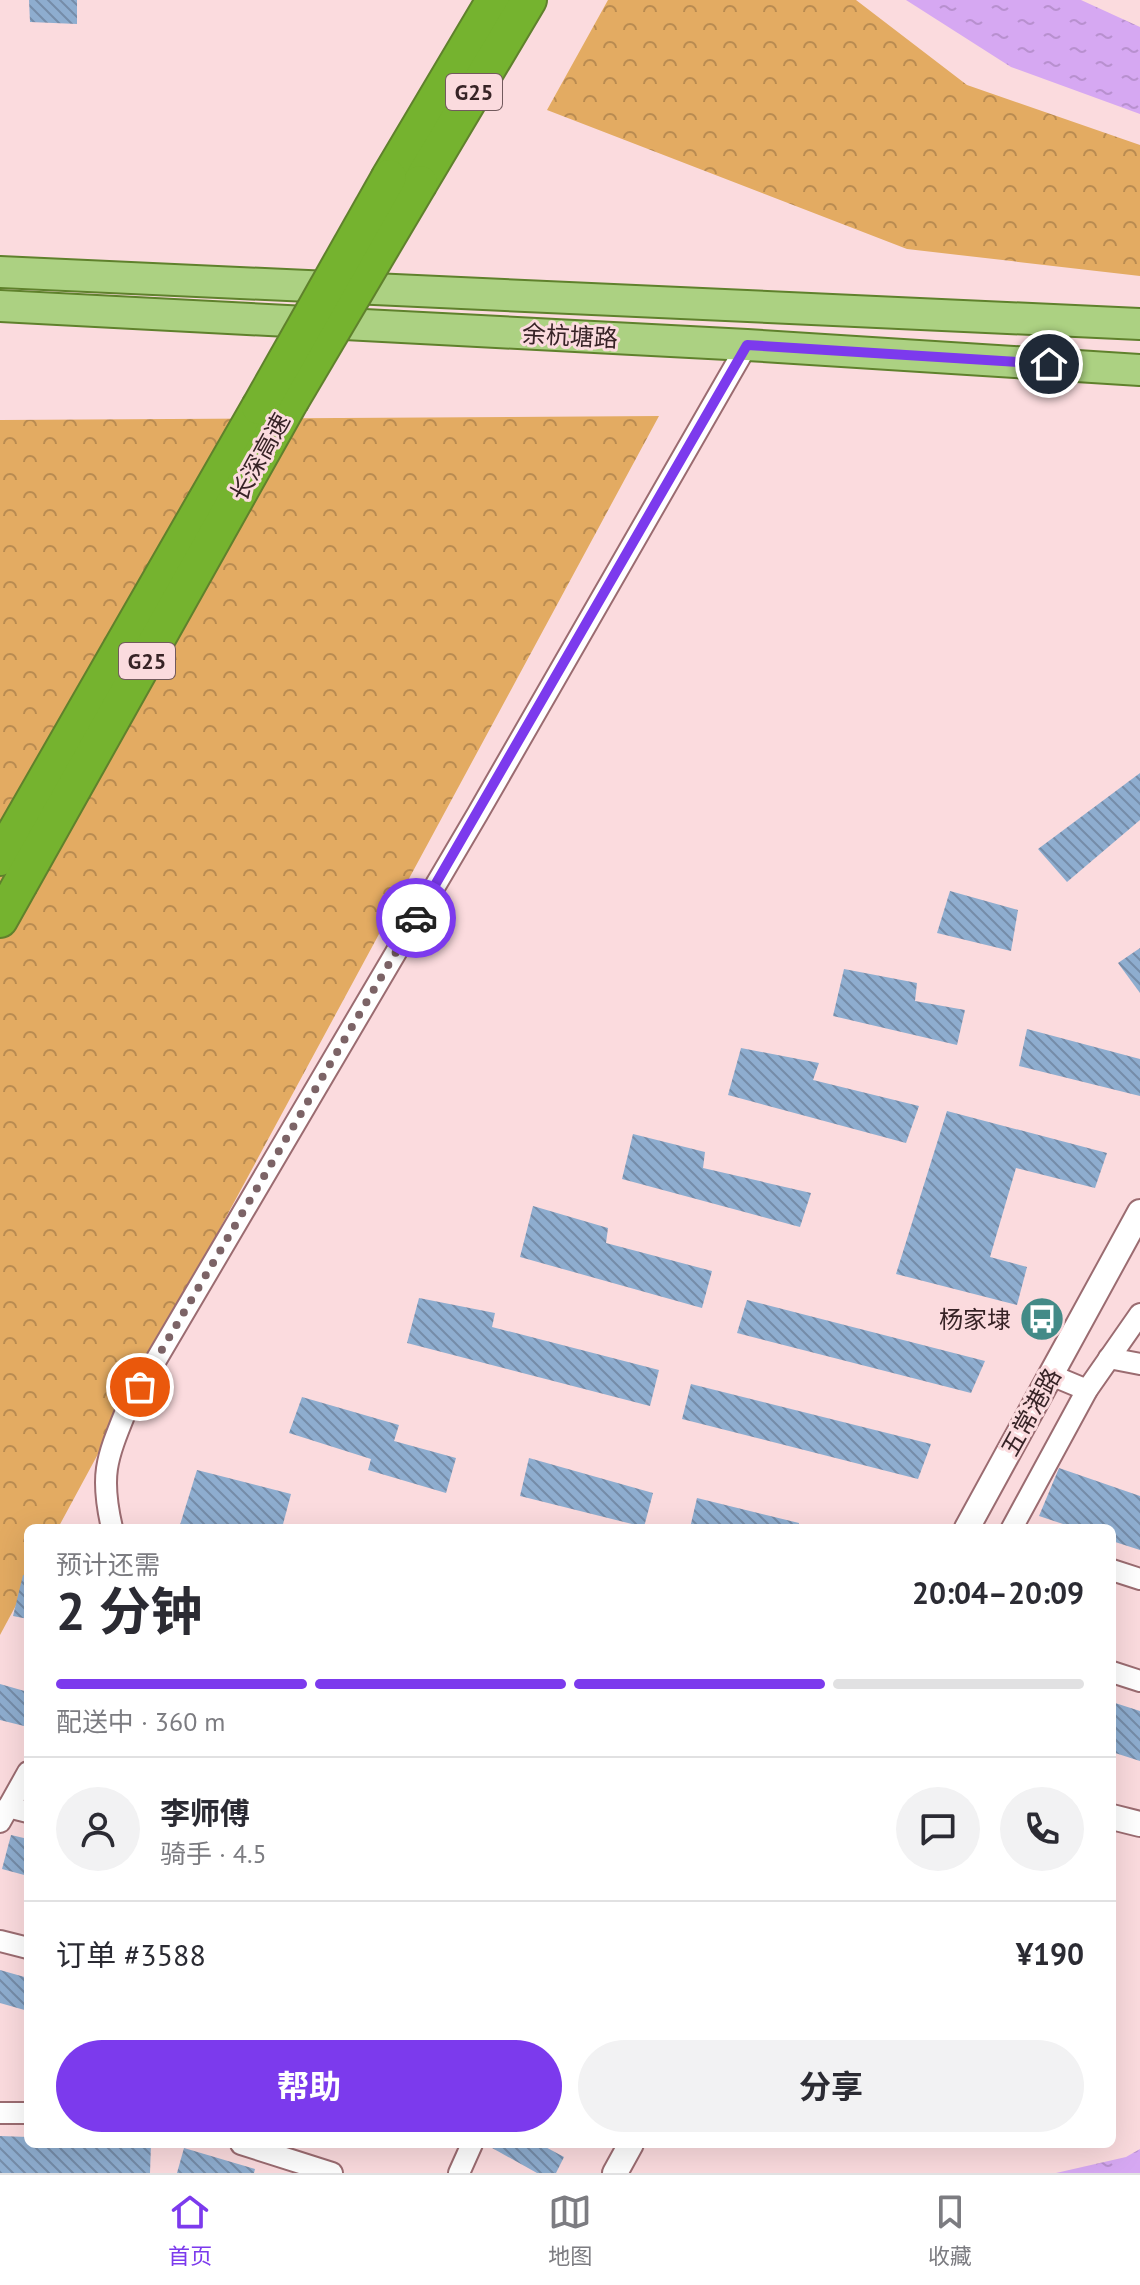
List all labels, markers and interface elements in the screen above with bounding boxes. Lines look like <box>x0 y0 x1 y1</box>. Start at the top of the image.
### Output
road number: G25 <box>446 74 502 110</box>
street label: 余杭塘路 <box>521 318 619 354</box>
pin <box>1015 330 1083 398</box>
icon: home <box>1027 342 1071 386</box>
street label: 长深高速 <box>223 408 297 506</box>
road number: G25 <box>119 643 175 679</box>
courier <box>376 878 456 958</box>
icon: car <box>394 896 438 940</box>
bus stop icon: 杨家埭 <box>1018 1295 1066 1343</box>
place label: 杨家埭 <box>939 1304 1011 1335</box>
pin <box>106 1353 174 1421</box>
street label: 五常港路 <box>994 1363 1068 1461</box>
icon: bag <box>118 1365 162 1409</box>
text: 预计还需 <box>56 1548 160 1581</box>
text: 20:04–20:09 <box>912 1573 1084 1612</box>
text: 2 分钟 <box>56 1577 203 1644</box>
text: 配送中 · 360 m <box>56 1705 225 1738</box>
button: person <box>56 1787 140 1871</box>
button: chat <box>896 1787 980 1871</box>
button: phone <box>1000 1787 1084 1871</box>
text: 李师傅 <box>160 1793 250 1832</box>
text: 骑手 · 4.5 <box>160 1837 267 1870</box>
text: ¥190 <box>1016 1934 1084 1973</box>
text: 订单 #3588 <box>56 1935 206 1974</box>
button: 帮助 <box>56 2040 562 2132</box>
button: 分享 <box>578 2040 1084 2132</box>
tab: 首页 <box>168 2190 212 2270</box>
tab: 地图 <box>548 2190 592 2270</box>
tab: 收藏 <box>928 2190 972 2270</box>

